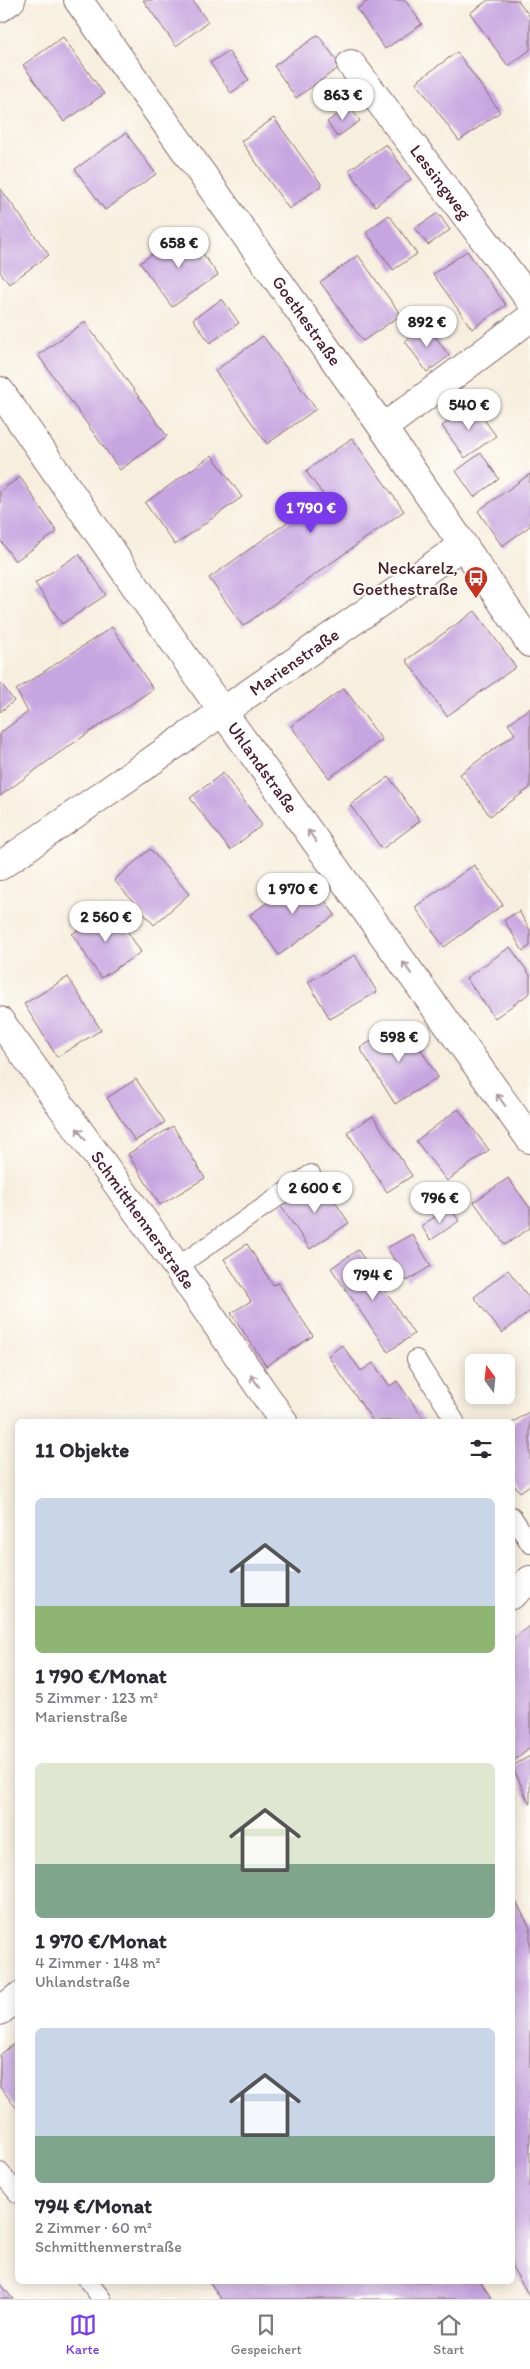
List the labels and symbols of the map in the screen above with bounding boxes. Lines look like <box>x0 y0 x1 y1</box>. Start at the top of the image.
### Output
pin: 863 € <box>308 78 378 121</box>
street label: Lessingweg <box>405 140 476 224</box>
pin: 658 € <box>144 226 214 269</box>
street label: Goethestraße <box>267 271 346 370</box>
pin: 892 € <box>392 306 462 348</box>
pin: 540 € <box>434 388 504 431</box>
pin: 1 790 € <box>265 492 357 534</box>
place label: Neckarelz, Goethestraße <box>353 557 458 600</box>
bus stop icon: Neckarelz, Goethestraße <box>463 565 489 599</box>
street label: Marienstraße <box>245 623 343 701</box>
street label: Uhlandstraße <box>222 718 303 817</box>
one-way arrow <box>307 829 317 843</box>
pin: 1 970 € <box>247 872 339 915</box>
pin: 2 560 € <box>60 900 152 943</box>
one-way arrow <box>402 961 412 975</box>
pin: 598 € <box>364 1020 434 1063</box>
one-way arrow <box>496 1093 507 1107</box>
one-way arrow <box>76 1127 86 1141</box>
street label: Schmitthennerstraße <box>86 1146 200 1293</box>
pin: 2 600 € <box>269 1172 361 1214</box>
pin: 796 € <box>405 1182 475 1224</box>
pin: 794 € <box>338 1258 408 1301</box>
north arrow <box>465 1354 515 1404</box>
one-way arrow <box>250 1374 260 1388</box>

